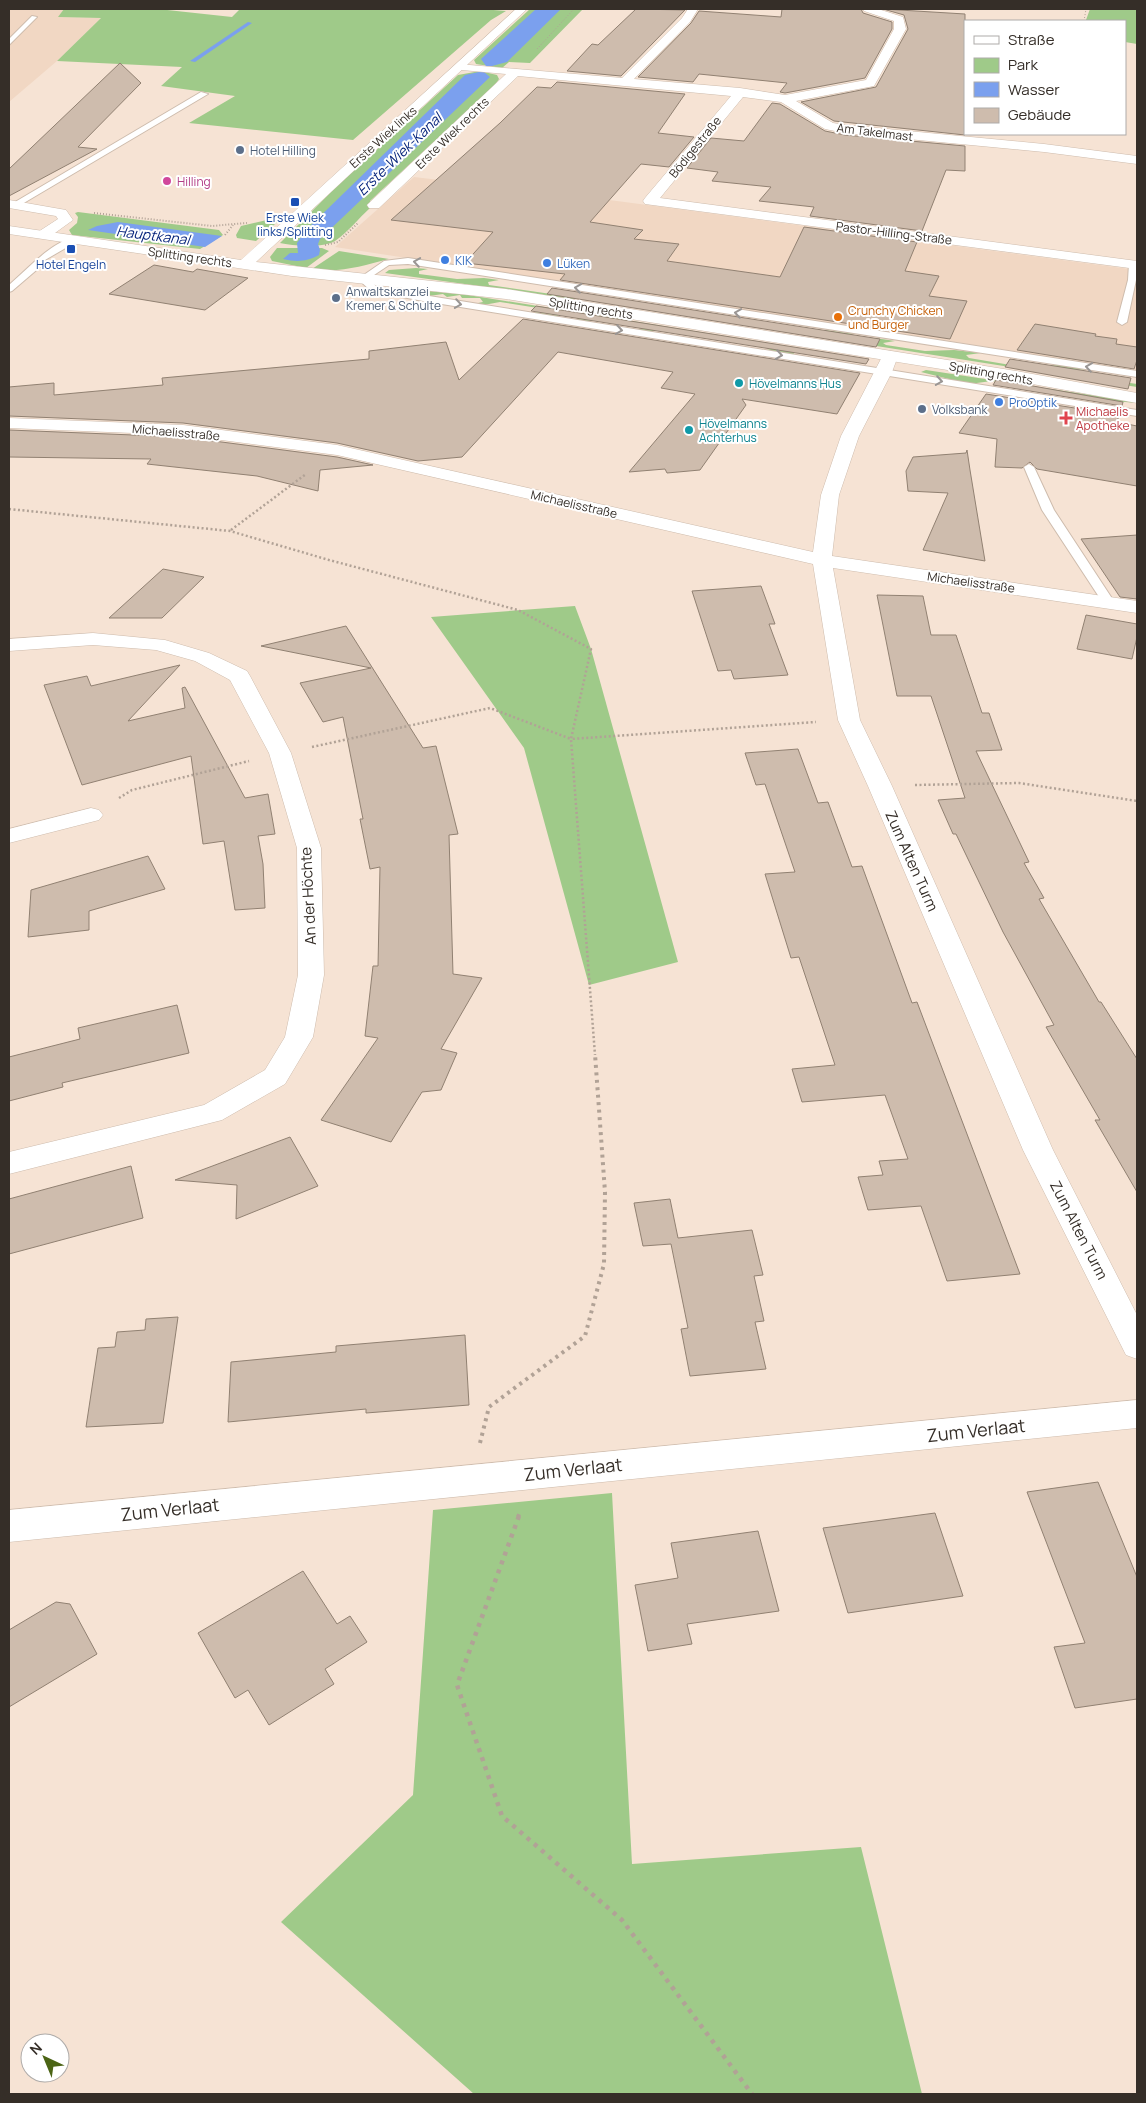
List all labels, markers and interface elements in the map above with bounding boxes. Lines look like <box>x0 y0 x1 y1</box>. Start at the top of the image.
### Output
legend <box>964 20 1126 135</box>
text: Straße <box>1008 29 1055 50</box>
text: Park <box>1008 54 1038 75</box>
text: Wasser <box>1008 79 1060 100</box>
street label: Erste Wiek rechts <box>411 93 493 173</box>
street label: Erste Wiek links <box>346 102 420 172</box>
text: Gebäude <box>1008 104 1071 125</box>
water label: Erste-Wiek-Kanal <box>352 107 447 199</box>
street label: Bödigestraße <box>665 113 725 181</box>
street label: Am Takelmast <box>836 119 914 145</box>
place label: Hotel Hilling <box>250 142 316 159</box>
marker: Hotel Hilling <box>234 144 246 156</box>
place label: Hilling <box>177 173 211 190</box>
marker: Hilling <box>161 175 173 187</box>
marker: Erste Wiek links/Splitting <box>289 196 301 208</box>
place label: Erste Wiek links/Splitting <box>257 209 333 240</box>
street label: Pastor-Hilling-Straße <box>835 217 953 249</box>
water label: Hauptkanal <box>115 221 192 249</box>
marker: Hotel Engeln <box>65 243 77 255</box>
street label: Splitting rechts <box>147 243 233 271</box>
place label: KIK <box>455 252 473 269</box>
marker: KIK <box>439 254 451 266</box>
place label: Lüken <box>557 255 590 272</box>
place label: Hotel Engeln <box>36 256 106 273</box>
marker: Lüken <box>541 257 553 269</box>
one-way arrow <box>413 258 421 268</box>
place label: Anwaltskanzlei Kremer & Schulte <box>346 283 441 314</box>
one-way arrow <box>573 284 582 294</box>
marker: Anwaltskanzlei Kremer & Schulte <box>330 292 342 304</box>
street label: Splitting rechts <box>548 293 634 323</box>
one-way arrow <box>454 298 462 308</box>
place label: Crunchy Chicken und Burger <box>848 302 943 333</box>
one-way arrow <box>734 308 742 319</box>
marker: Crunchy Chicken und Burger <box>832 311 844 323</box>
one-way arrow <box>614 324 623 334</box>
one-way arrow <box>775 350 783 360</box>
street label: Splitting rechts <box>948 357 1034 389</box>
one-way arrow <box>1085 362 1093 372</box>
place label: Hövelmanns Hus <box>749 375 841 392</box>
one-way arrow <box>935 376 944 386</box>
marker: Hövelmanns Hus <box>733 377 745 389</box>
place label: ProOptik <box>1009 394 1058 411</box>
marker: ProOptik <box>993 396 1005 408</box>
place label: Volksbank <box>932 401 988 418</box>
marker: Volksbank <box>916 403 928 415</box>
place label: Michaelis Apotheke <box>1076 403 1130 434</box>
marker: Michaelis Apotheke <box>1060 412 1072 424</box>
place label: Hövelmanns Achterhus <box>699 415 767 446</box>
street label: Michaelisstraße <box>131 420 221 444</box>
marker: Hövelmanns Achterhus <box>683 424 695 436</box>
street label: Michaelisstraße <box>529 486 619 522</box>
street label: Michaelisstraße <box>926 567 1016 597</box>
street label: Zum Alten Turm <box>880 807 944 915</box>
street label: An der Höchte <box>295 846 321 946</box>
street label: Zum Alten Turm <box>1045 1177 1113 1283</box>
street label: Zum Verlaat <box>926 1413 1026 1447</box>
street label: Zum Verlaat <box>523 1452 623 1486</box>
street label: Zum Verlaat <box>120 1492 220 1526</box>
north arrow <box>20 2033 70 2083</box>
text: N <box>25 2038 46 2059</box>

